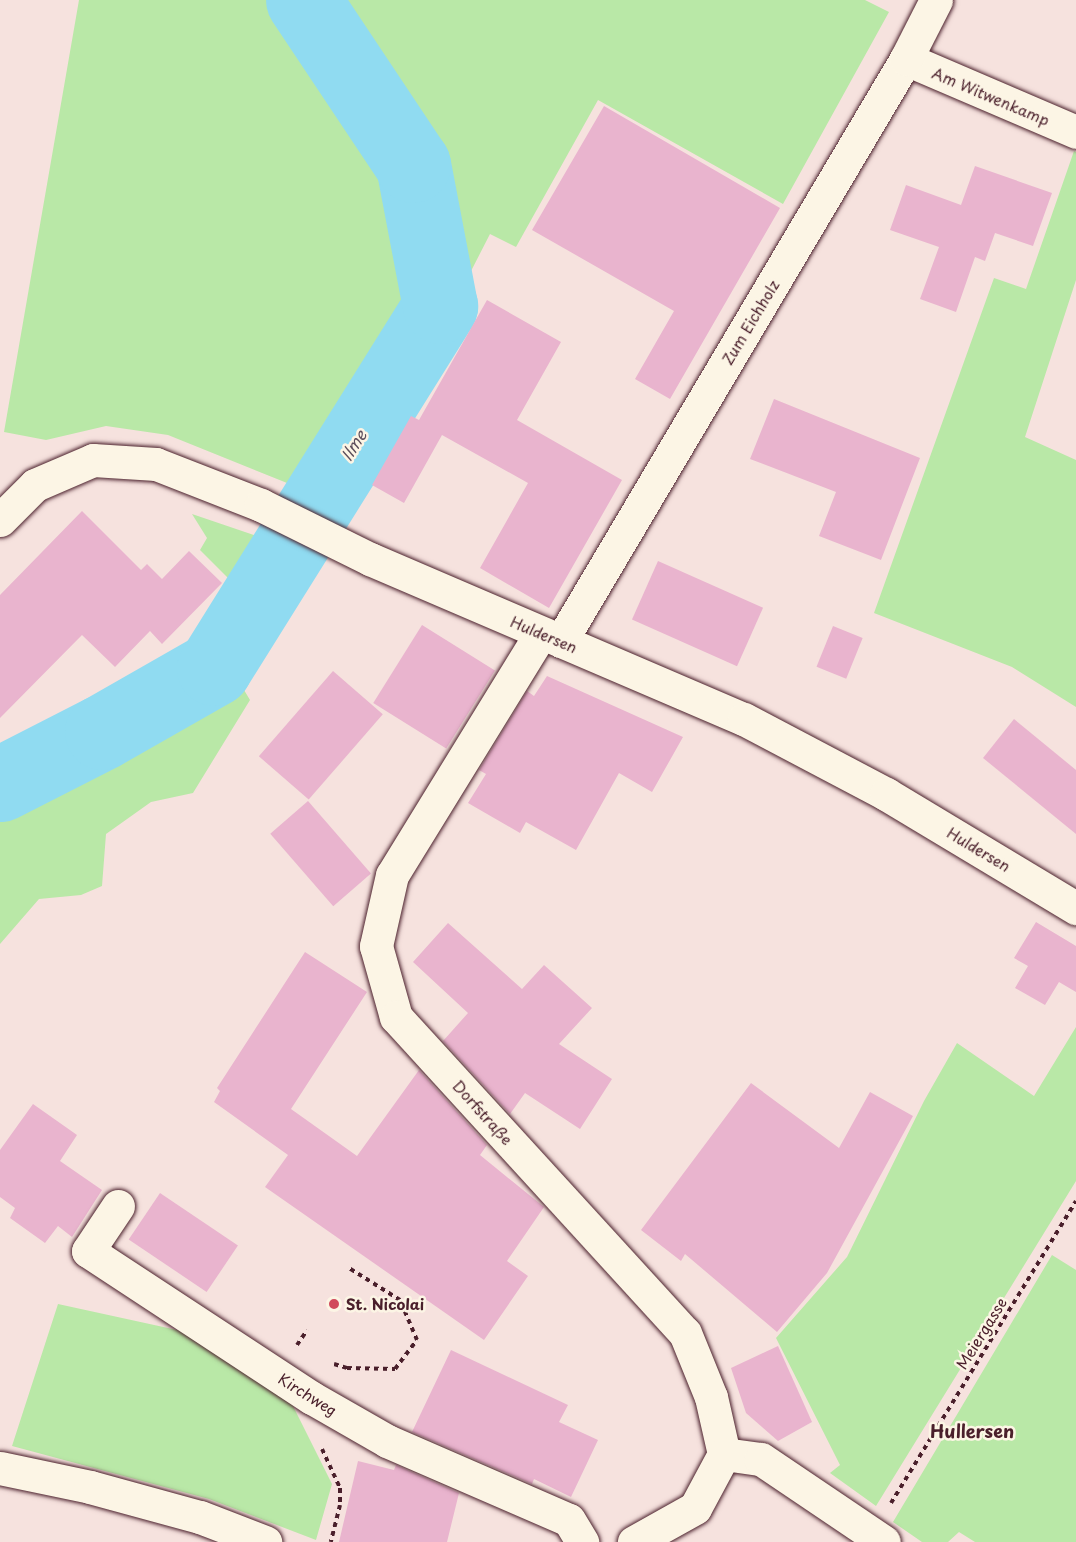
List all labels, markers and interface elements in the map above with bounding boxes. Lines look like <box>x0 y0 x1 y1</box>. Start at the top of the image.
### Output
street label: Am Witwenkamp <box>930 63 1052 129</box>
street label: Zum Eichholz <box>718 277 782 367</box>
water label: Ilme <box>336 426 370 464</box>
street label: Huldersen <box>508 612 580 656</box>
street label: Huldersen <box>944 823 1014 875</box>
street label: Dorfstraße <box>449 1076 517 1148</box>
street label: Meiergasse <box>952 1294 1010 1372</box>
place label: St. Nicolai <box>346 1295 424 1313</box>
marker: St. Nicolai <box>327 1297 341 1311</box>
street label: Kirchweg <box>275 1369 341 1419</box>
district label: Hullersen <box>930 1420 1014 1442</box>

